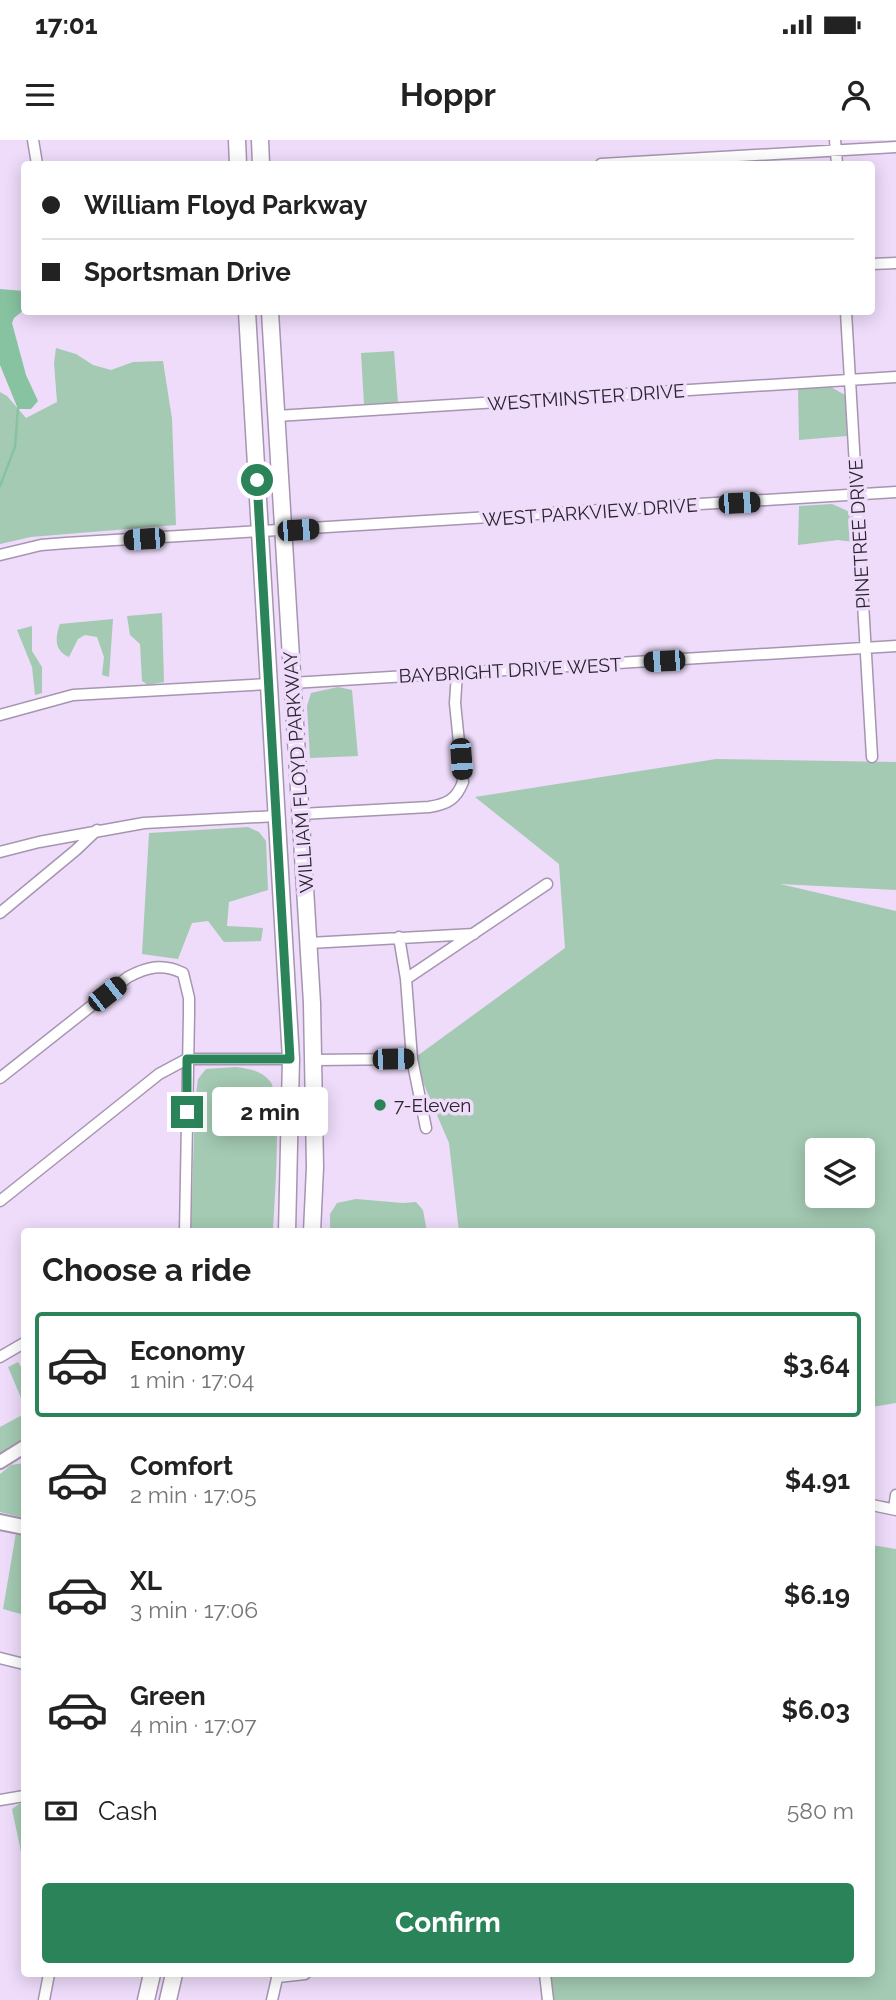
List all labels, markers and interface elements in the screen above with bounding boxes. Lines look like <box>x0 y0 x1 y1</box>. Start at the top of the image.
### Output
text: 17:01 <box>35 10 98 40</box>
icon: menu <box>21 76 59 114</box>
text: Hoppr <box>400 76 496 113</box>
icon: person <box>837 76 875 114</box>
text: William Floyd Parkway <box>84 190 367 220</box>
text: Sportsman Drive <box>84 257 291 287</box>
street label: WESTMINSTER DRIVE <box>487 379 685 415</box>
street label: PINETREE DRIVE <box>844 459 874 609</box>
route start <box>241 464 273 496</box>
car <box>718 491 761 515</box>
street label: WEST PARKVIEW DRIVE <box>482 494 698 530</box>
car <box>277 518 320 542</box>
car <box>123 527 166 551</box>
car <box>643 649 686 673</box>
street label: WILLIAM FLOYD PARKWAY <box>279 650 317 894</box>
street label: BAYBRIGHT DRIVE WEST <box>398 653 622 687</box>
car <box>450 737 473 781</box>
car <box>84 973 131 1015</box>
car <box>372 1048 415 1070</box>
callout: 2 min <box>212 1088 327 1136</box>
place label: 7-Eleven <box>394 1094 471 1116</box>
route end <box>171 1096 203 1128</box>
marker: 7-Eleven <box>372 1097 388 1113</box>
text: 2 min <box>240 1098 300 1125</box>
map controls <box>805 1138 875 1208</box>
button: layers <box>805 1138 875 1208</box>
text: Choose a ride <box>42 1251 251 1288</box>
icon: car <box>46 1333 109 1396</box>
text: Economy <box>130 1336 245 1366</box>
text: $3.64 <box>783 1350 850 1380</box>
text: 1 min · 17:04 <box>130 1366 254 1393</box>
icon: car <box>46 1448 109 1511</box>
text: Comfort <box>130 1451 233 1481</box>
text: $4.91 <box>785 1465 850 1495</box>
text: 2 min · 17:05 <box>130 1481 256 1508</box>
icon: car <box>46 1563 109 1626</box>
text: XL <box>130 1566 162 1596</box>
text: $6.19 <box>784 1580 850 1610</box>
text: 3 min · 17:06 <box>130 1596 258 1623</box>
icon: car <box>46 1678 109 1741</box>
text: Green <box>130 1681 206 1711</box>
text: $6.03 <box>781 1695 850 1725</box>
text: 4 min · 17:07 <box>130 1711 257 1738</box>
icon: cash <box>42 1792 80 1830</box>
text: Cash <box>98 1796 158 1826</box>
text: 580 m <box>787 1797 854 1824</box>
button: Confirm <box>42 1883 854 1963</box>

